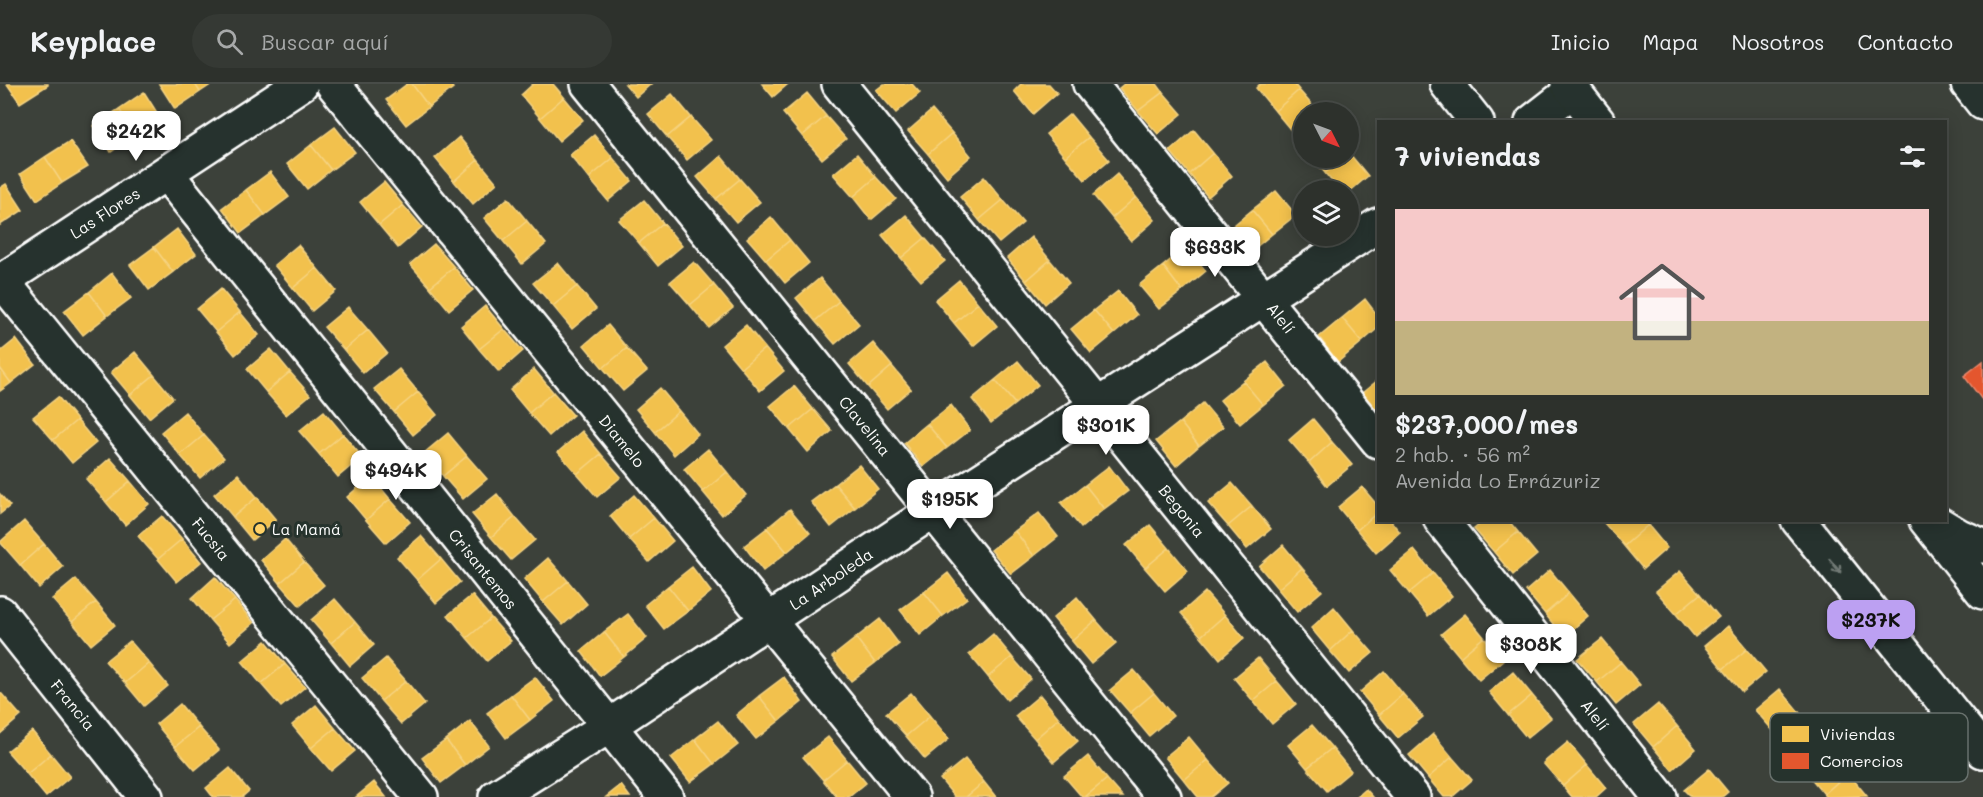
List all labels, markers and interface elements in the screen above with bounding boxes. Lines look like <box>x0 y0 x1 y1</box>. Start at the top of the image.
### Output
search box <box>192 14 612 68</box>
text: Keyplace <box>30 23 156 59</box>
icon: search <box>213 25 246 58</box>
text: Buscar aquí <box>261 27 389 56</box>
text: Inicio <box>1551 28 1610 55</box>
text: Mapa <box>1643 28 1698 55</box>
text: Nosotros <box>1731 28 1825 55</box>
text: Contacto <box>1858 28 1953 55</box>
north arrow <box>1293 102 1359 168</box>
map controls <box>1293 102 1359 246</box>
pin: $242K <box>94 111 178 162</box>
text: $242K <box>106 117 166 143</box>
text: 7 viviendas <box>1395 139 1541 173</box>
icon: filters <box>1896 140 1929 173</box>
button: layers <box>1293 180 1359 246</box>
street label: Las Flores <box>66 182 144 243</box>
pin: $633K <box>1173 227 1257 278</box>
text: $633K <box>1184 233 1246 259</box>
icon: home <box>1608 248 1716 356</box>
street label: Alelí <box>1263 298 1300 338</box>
street label: Clavelina <box>835 391 896 460</box>
pin: $301K <box>1064 405 1148 456</box>
text: $237,000/mes <box>1395 407 1578 441</box>
street label: Diamelo <box>595 410 650 471</box>
text: $301K <box>1076 411 1136 437</box>
text: 2 hab. · 56 m² <box>1395 441 1530 467</box>
pin: $494K <box>354 450 438 501</box>
text: $494K <box>365 456 427 482</box>
text: Avenida Lo Errázuriz <box>1395 467 1601 493</box>
pin: $195K <box>908 479 992 530</box>
street label: Begonia <box>1155 480 1210 542</box>
text: $195K <box>921 485 979 511</box>
street label: Fucsia <box>188 513 235 565</box>
place label: La Mamá <box>272 518 341 539</box>
marker: La Mamá <box>253 522 267 536</box>
street label: Crisantemos <box>444 524 522 613</box>
street label: La Arboleda <box>785 543 877 614</box>
one-way arrow <box>1828 558 1841 574</box>
pin: $237K <box>1829 600 1913 651</box>
text: $237K <box>1841 606 1901 632</box>
pin: $308K <box>1489 624 1573 675</box>
text: $308K <box>1500 630 1562 656</box>
street label: Francia <box>46 675 100 735</box>
street label: Alelí <box>1577 695 1614 735</box>
legend <box>1770 713 1968 782</box>
text: Viviendas <box>1820 723 1895 744</box>
text: Comercios <box>1820 750 1903 771</box>

